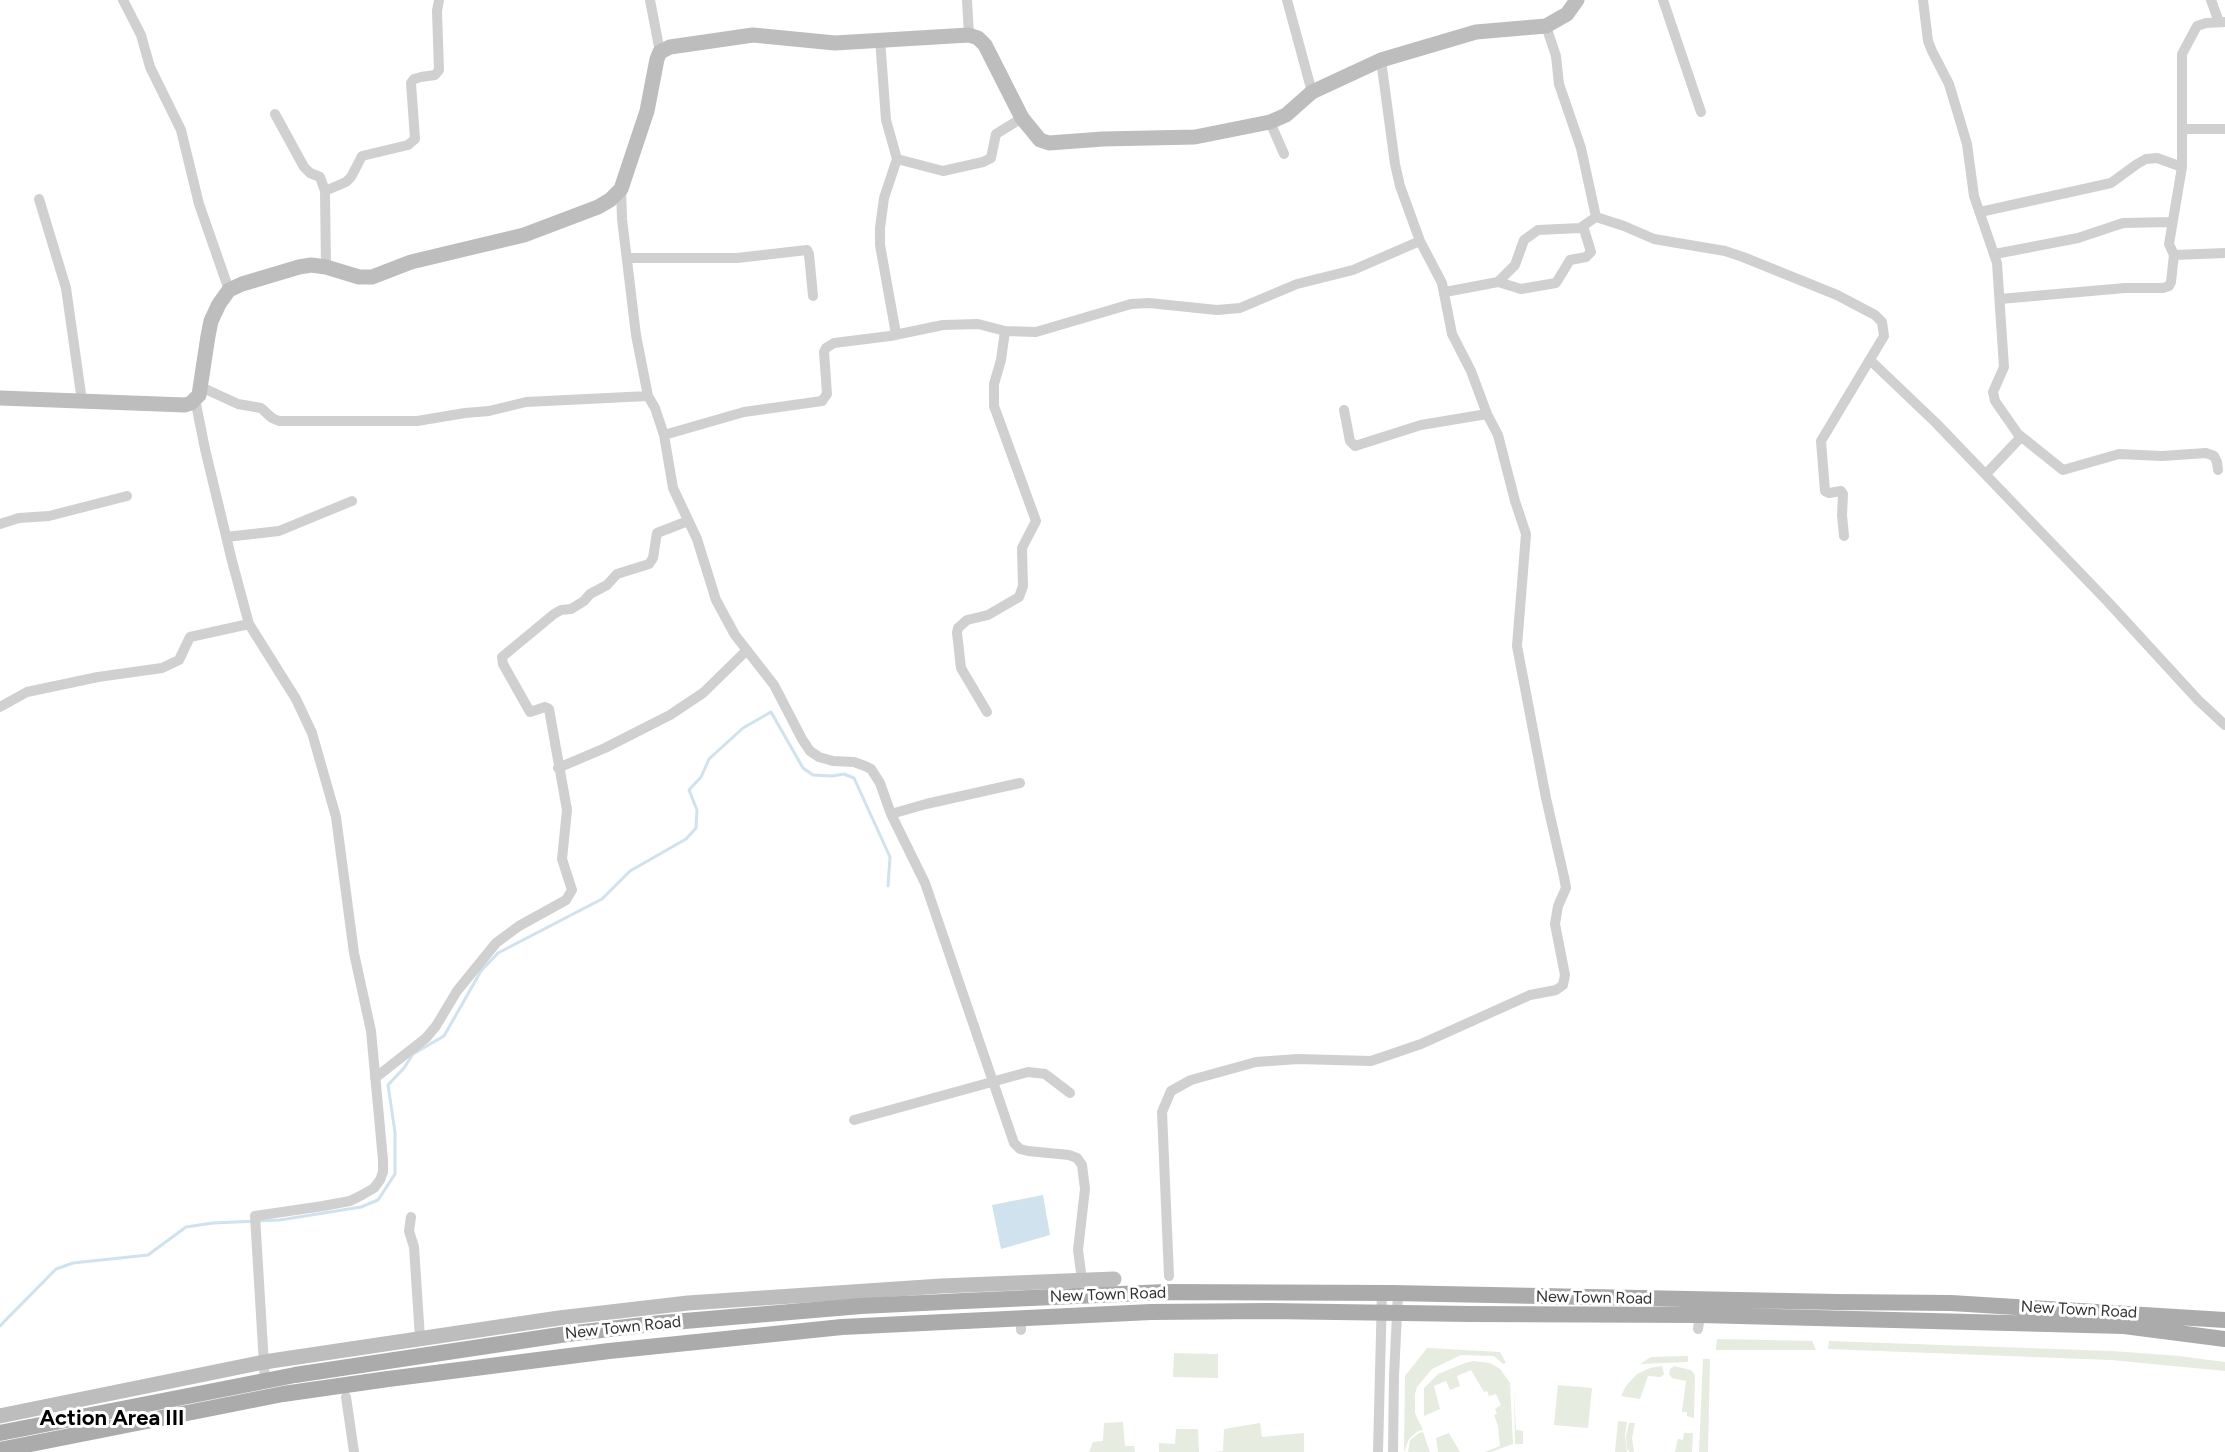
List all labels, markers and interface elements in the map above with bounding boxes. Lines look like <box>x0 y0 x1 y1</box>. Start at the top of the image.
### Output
street label: New Town Road <box>1049 1283 1167 1307</box>
street label: New Town Road <box>1536 1287 1652 1309</box>
street label: New Town Road <box>2020 1297 2138 1323</box>
street label: New Town Road <box>564 1312 682 1344</box>
district label: Action Area III <box>40 1406 184 1432</box>

